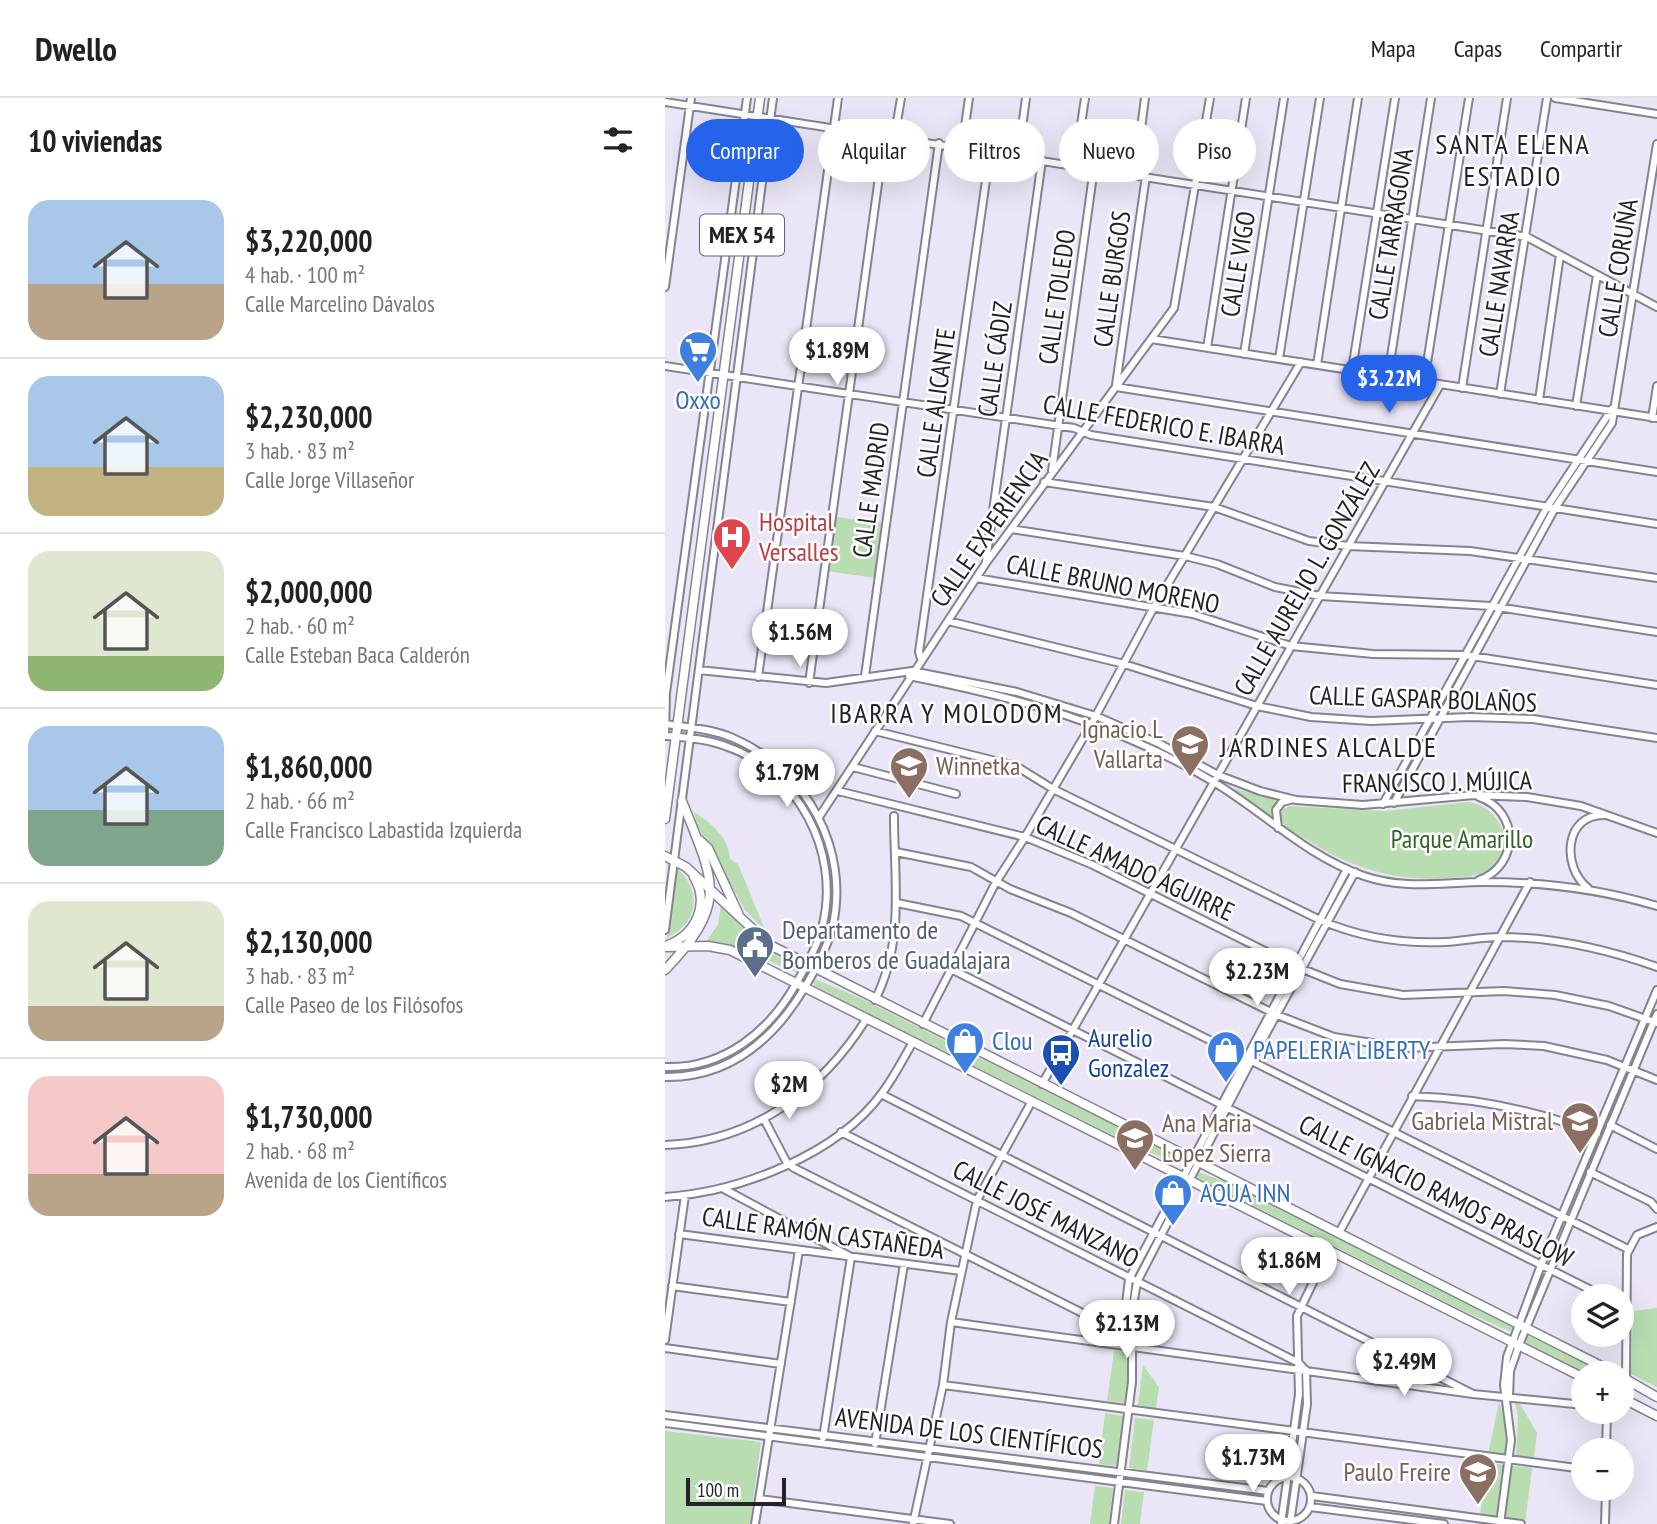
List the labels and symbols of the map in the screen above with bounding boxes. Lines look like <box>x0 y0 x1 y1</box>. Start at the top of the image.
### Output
district label: SANTA ELENA ESTADIO <box>1435 125 1591 194</box>
street label: CALLE TARRAGONA <box>1361 145 1420 322</box>
street label: CALLE CORUÑA <box>1590 196 1645 340</box>
street label: CALLE NAVARRA <box>1471 208 1526 359</box>
street label: CALLE BURGOS <box>1086 209 1137 349</box>
street label: CALLE VIGO <box>1213 209 1262 319</box>
road number: MEX 54 <box>700 215 784 256</box>
street label: CALLE TOLEDO <box>1031 227 1082 367</box>
street label: CALLE CÁDIZ <box>970 299 1019 419</box>
street label: CALLE ALICANTE <box>909 326 962 480</box>
pin: $1.89M <box>780 328 894 387</box>
supermarket icon: Oxxo <box>677 329 719 384</box>
pin: $3.22M <box>1332 356 1446 415</box>
place label: Oxxo <box>675 383 721 416</box>
street label: CALLE FEDERICO E. IBARRA <box>1041 387 1288 462</box>
street label: CALLE MADRID <box>845 420 896 560</box>
street label: CALLE EXPERIENCIA <box>923 444 1055 613</box>
street label: CALLE AURELIO L. GONZÁLEZ <box>1226 456 1387 701</box>
place label: Hospital Versalles <box>758 505 838 568</box>
hospital icon: Hospital Versalles <box>711 516 753 571</box>
street label: CALLE BRUNO MORENO <box>1004 547 1223 620</box>
pin: $1.56M <box>743 610 857 669</box>
street label: CALLE GASPAR BOLAÑOS <box>1309 678 1537 719</box>
district label: IBARRA Y MOLODOM <box>830 694 1064 731</box>
place label: Ignacio L Vallarta <box>1081 712 1163 775</box>
school or university icon: Ignacio L Vallarta <box>1169 723 1211 778</box>
district label: JARDINES ALCALDE <box>1219 728 1438 765</box>
school or university icon: Winnetka <box>888 745 930 800</box>
place label: Winnetka <box>936 749 1020 782</box>
pin: $1.79M <box>730 750 844 809</box>
street label: FRANCISCO J. MÚJICA <box>1342 763 1533 800</box>
street label: CALLE AMADO AGUIRRE <box>1031 807 1240 928</box>
park label: Parque Amarillo <box>1391 822 1533 855</box>
place label: Departamento de Bomberos de Guadalajara <box>782 913 1011 976</box>
public building icon: Departamento de Bomberos de Guadalajara <box>734 924 776 979</box>
pin: $2.23M <box>1200 948 1314 1008</box>
shop icon: Clou <box>944 1020 986 1075</box>
place label: Aurelio Gonzalez <box>1088 1021 1169 1084</box>
place label: Clou <box>992 1024 1032 1057</box>
shop icon: PAPELERIA LIBERTY <box>1205 1029 1247 1084</box>
bus stop icon: Aurelio Gonzalez <box>1040 1032 1082 1087</box>
place label: PAPELERIA LIBERTY <box>1253 1033 1431 1066</box>
pin: $2M <box>755 1062 823 1121</box>
school or university icon: Gabriela Mistral <box>1559 1100 1601 1155</box>
place label: Gabriela Mistral <box>1411 1104 1553 1137</box>
place label: Ana Maria Lopez Sierra <box>1162 1106 1271 1169</box>
street label: CALLE IGNACIO RAMOS PRASLOW <box>1294 1107 1579 1274</box>
school or university icon: Ana Maria Lopez Sierra <box>1114 1117 1156 1172</box>
street label: CALLE JOSÉ MANZANO <box>948 1152 1145 1275</box>
shop icon: AQUA INN <box>1152 1172 1194 1227</box>
place label: AQUA INN <box>1200 1176 1291 1209</box>
street label: CALLE RAMÓN CASTAÑEDA <box>700 1199 947 1266</box>
pin: $1.86M <box>1232 1238 1346 1297</box>
pin: $2.13M <box>1070 1300 1184 1360</box>
pin: $2.49M <box>1347 1338 1461 1398</box>
street label: AVENIDA DE LOS CIENTÍFICOS <box>833 1400 1105 1465</box>
pin: $1.73M <box>1196 1434 1310 1494</box>
school or university icon: Paulo Freire <box>1457 1451 1499 1506</box>
place label: Paulo Freire <box>1343 1455 1451 1488</box>
scale bar <box>686 1475 786 1507</box>

